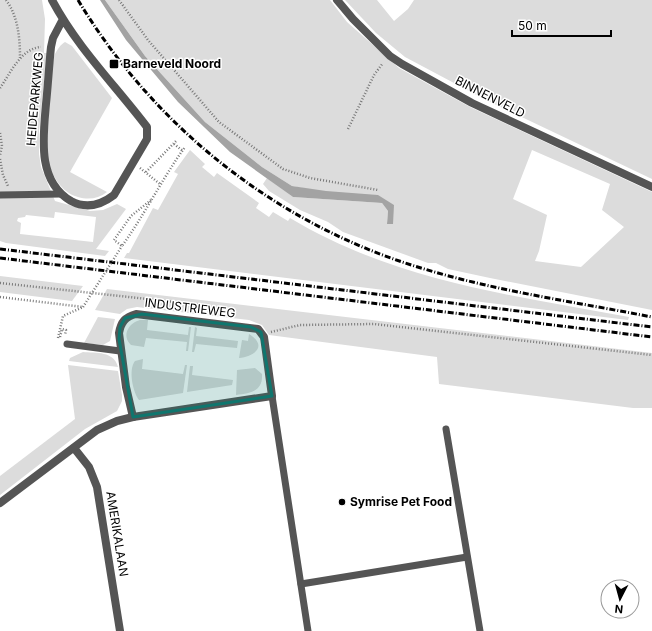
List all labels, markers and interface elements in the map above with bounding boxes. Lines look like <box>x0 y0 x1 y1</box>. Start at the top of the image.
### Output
scale bar <box>512 12 611 38</box>
text: 50 m <box>518 18 547 33</box>
street label: HEIDEPARKWEG <box>23 51 46 146</box>
place label: Barneveld Noord <box>123 56 221 71</box>
marker: Barneveld Noord <box>108 58 120 70</box>
street label: BINNENVELD <box>453 73 528 121</box>
street label: INDUSTRIEWEG <box>144 294 236 321</box>
street label: AMERIKALAAN <box>103 490 132 578</box>
place label: Symrise Pet Food <box>350 494 452 509</box>
marker: Symrise Pet Food <box>337 497 347 507</box>
north arrow <box>600 579 640 619</box>
text: N <box>614 602 624 616</box>

